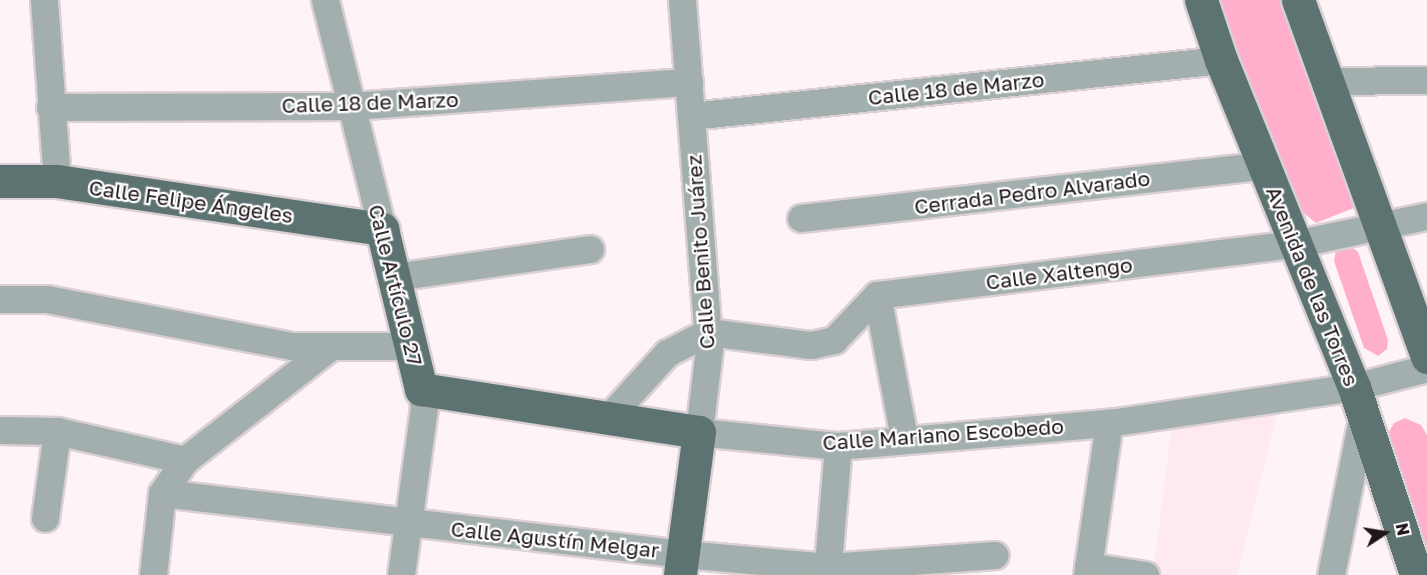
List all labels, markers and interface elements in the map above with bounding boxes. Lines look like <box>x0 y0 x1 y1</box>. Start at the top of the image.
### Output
street label: Calle 18 de Marzo <box>867 66 1045 110</box>
street label: Calle 18 de Marzo <box>281 86 459 118</box>
street label: Calle Benito Juárez <box>681 154 719 350</box>
street label: Cerrada Pedro Alvarado <box>913 165 1151 219</box>
street label: Calle Felipe Ángeles <box>87 174 295 228</box>
street label: Avenida de las Torres <box>1261 182 1365 390</box>
street label: Calle Artículo 27 <box>364 202 428 368</box>
street label: Calle Xaltengo <box>984 251 1134 295</box>
street label: Calle Mariano Escobedo <box>822 413 1064 455</box>
north arrow <box>1355 503 1415 563</box>
street label: Calle Agustín Melgar <box>450 516 660 562</box>
text: N <box>1392 521 1414 537</box>

